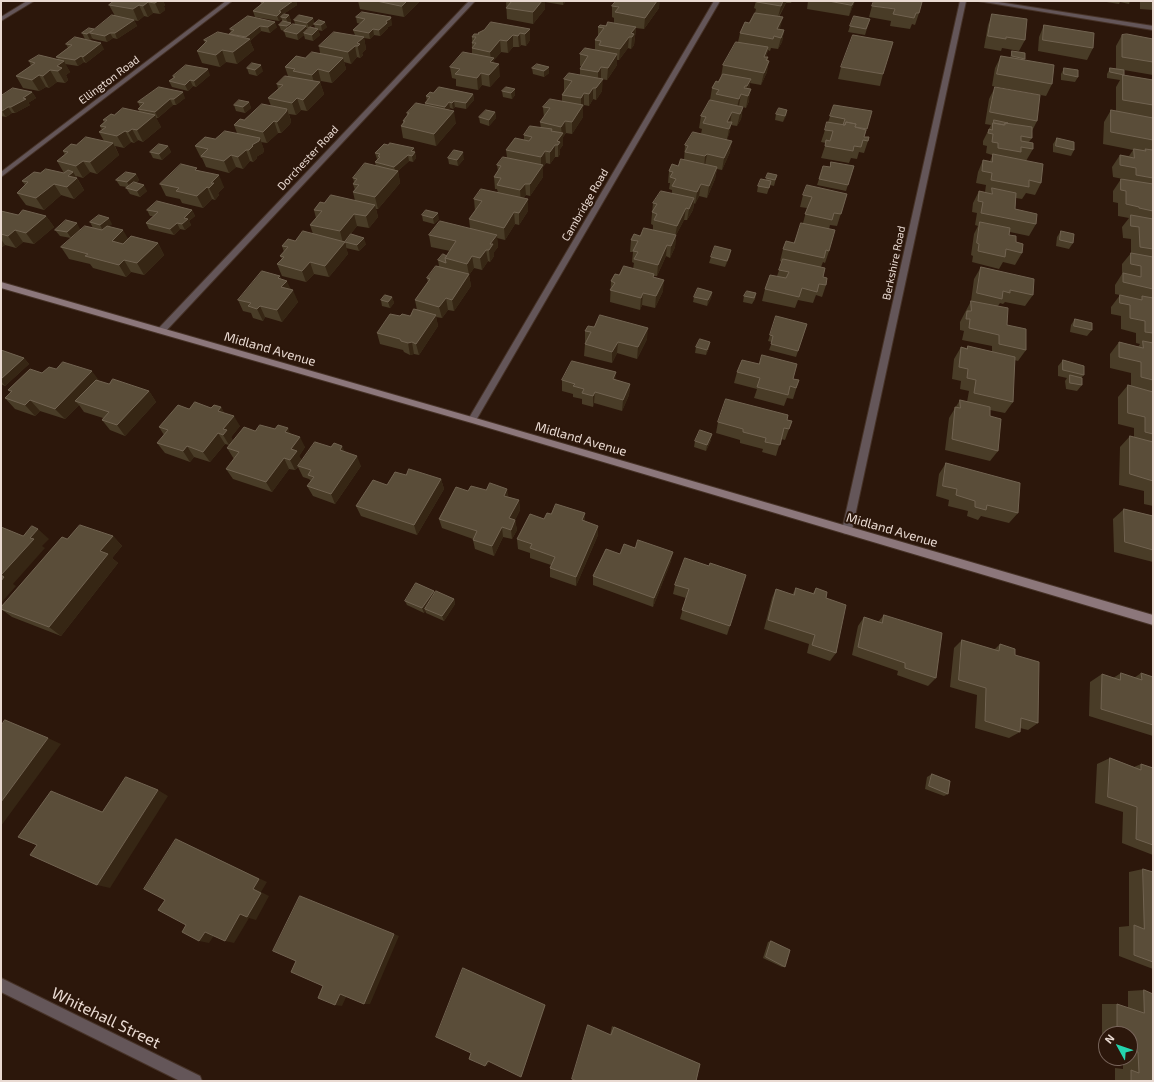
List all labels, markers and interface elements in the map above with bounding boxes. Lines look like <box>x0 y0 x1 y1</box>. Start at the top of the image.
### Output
street label: Ellington Road <box>76 53 142 107</box>
street label: Dorchester Road <box>275 123 341 193</box>
street label: Cambridge Road <box>559 166 611 244</box>
street label: Berkshire Road <box>880 225 908 301</box>
street label: Midland Avenue <box>222 328 318 370</box>
street label: Midland Avenue <box>533 418 629 460</box>
street label: Midland Avenue <box>844 509 940 551</box>
street label: Whitehall Street <box>48 983 164 1053</box>
north arrow <box>1098 1026 1138 1066</box>
text: N <box>1102 1031 1117 1046</box>

